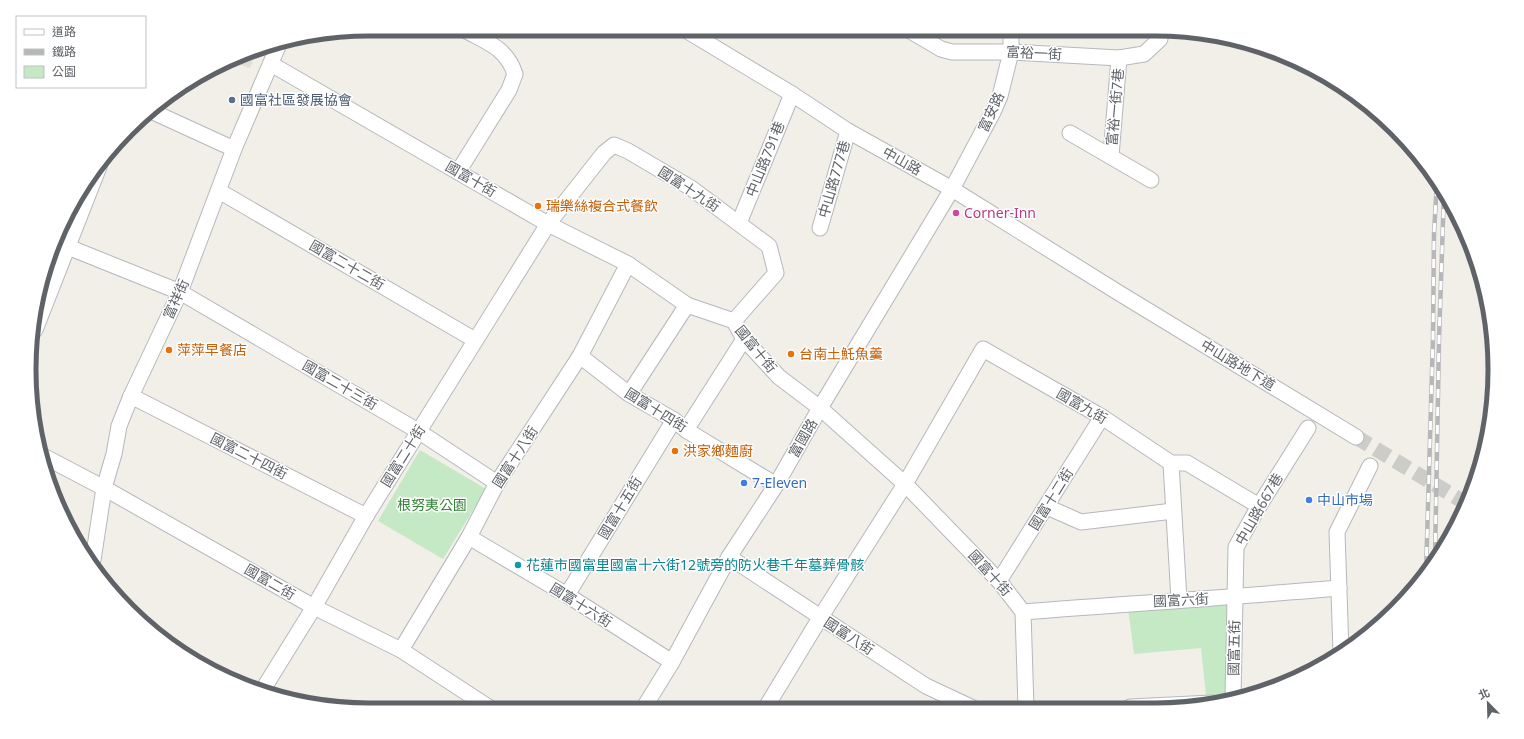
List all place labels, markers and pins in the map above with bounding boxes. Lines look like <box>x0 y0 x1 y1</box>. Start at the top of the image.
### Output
place label: 國富社區發展協會 <box>240 90 352 109</box>
marker: 國富社區發展協會 <box>227 95 237 105</box>
place label: 瑞樂絲複合式餐飲 <box>546 196 658 215</box>
marker: 瑞樂絲複合式餐飲 <box>533 201 543 211</box>
place label: Corner-Inn <box>964 203 1036 222</box>
marker: Corner-Inn <box>951 208 961 218</box>
place label: 萍萍早餐店 <box>177 340 247 359</box>
place label: 台南土魠魚羹 <box>799 344 883 363</box>
marker: 萍萍早餐店 <box>164 345 174 355</box>
marker: 台南土魠魚羹 <box>786 349 796 359</box>
place label: 洪家鄉麵廚 <box>683 441 753 460</box>
marker: 洪家鄉麵廚 <box>670 446 680 456</box>
place label: 7-Eleven <box>752 473 807 492</box>
marker: 7-Eleven <box>739 478 749 488</box>
place label: 中山市場 <box>1317 490 1373 509</box>
marker: 中山市場 <box>1304 495 1314 505</box>
place label: 花蓮市國富里國富十六街12號旁的防火巷千年墓葬骨骸 <box>526 555 864 574</box>
marker: 花蓮市國富里國富十六街12號旁的防火巷千年墓葬骨骸 <box>513 560 523 570</box>

